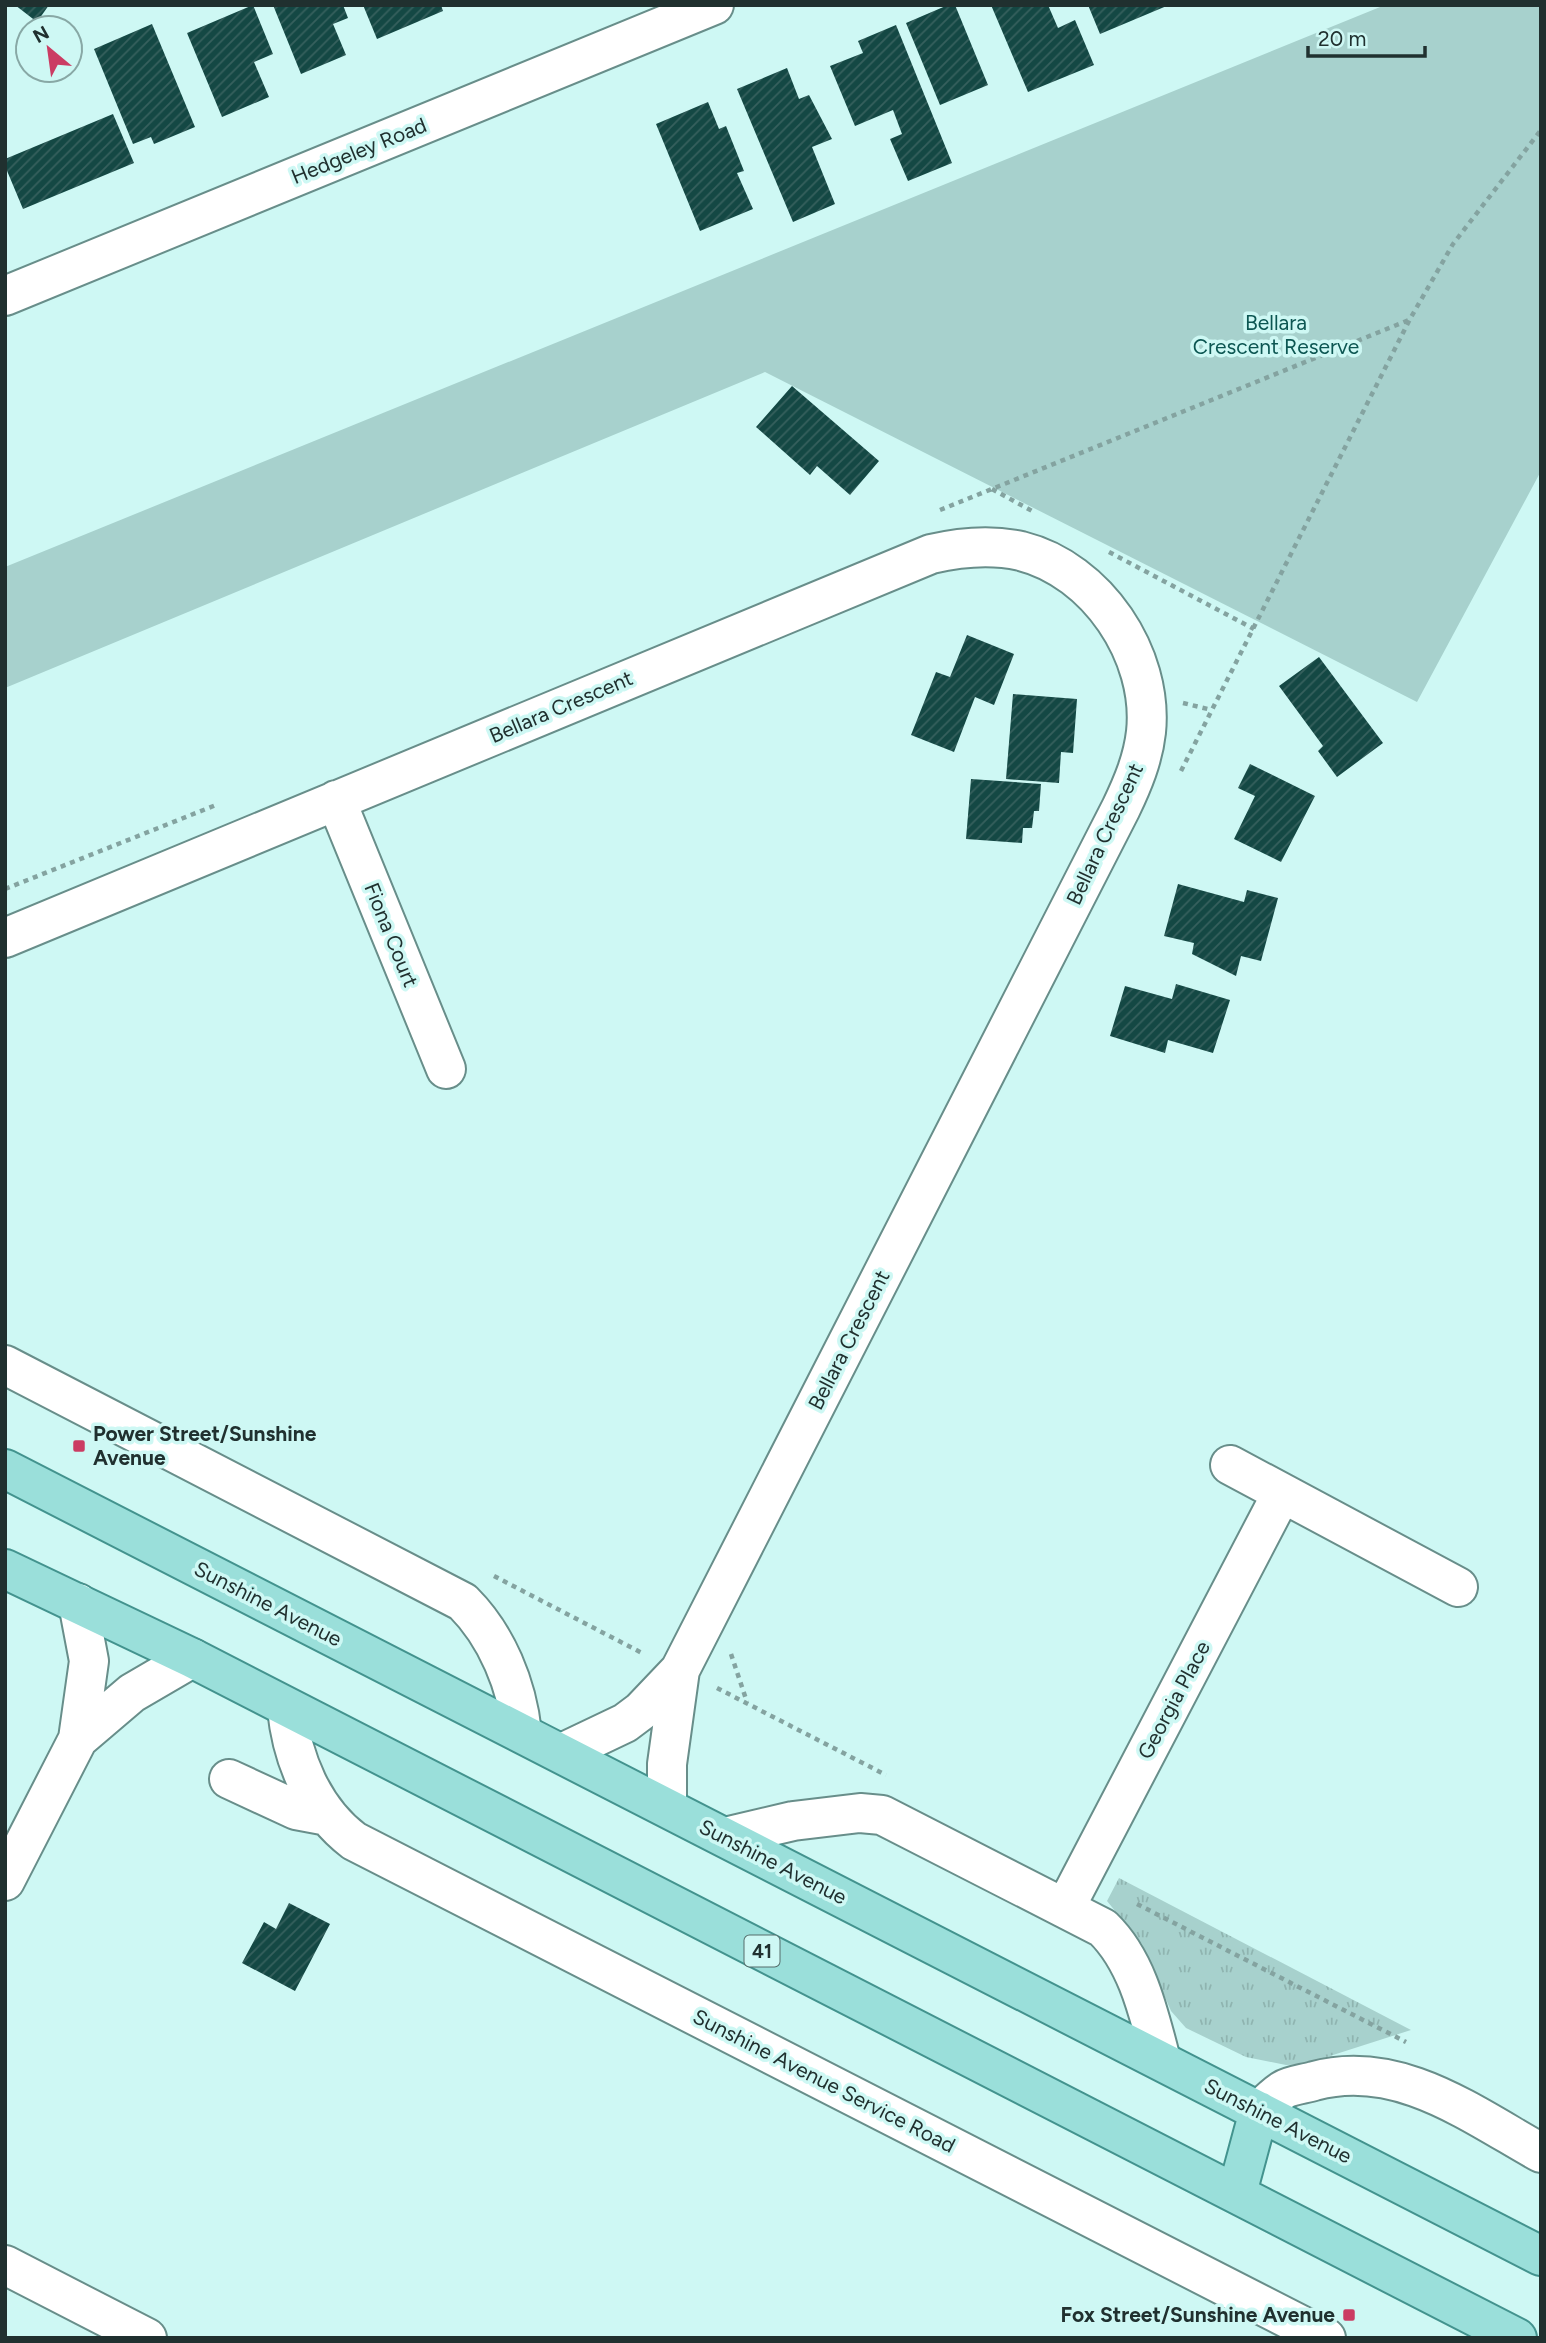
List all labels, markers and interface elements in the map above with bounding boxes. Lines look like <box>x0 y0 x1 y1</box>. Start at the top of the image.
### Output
north arrow <box>14 14 84 84</box>
scale bar <box>1308 14 1425 58</box>
text: N <box>29 21 53 48</box>
text: 20 m <box>1318 26 1366 51</box>
street label: Hedgeley Road <box>288 112 430 189</box>
park label: Bellara Crescent Reserve <box>1193 310 1359 359</box>
street label: Bellara Crescent <box>485 665 636 748</box>
street label: Bellara Crescent <box>1061 759 1148 909</box>
street label: Fiona Court <box>359 879 424 991</box>
street label: Bellara Crescent <box>803 1266 894 1414</box>
place label: Power Street/Sunshine Avenue <box>93 1421 317 1470</box>
marker: Power Street/Sunshine Avenue <box>71 1438 87 1454</box>
street label: Sunshine Avenue <box>190 1556 346 1651</box>
street label: Georgia Place <box>1132 1636 1215 1763</box>
street label: Sunshine Avenue <box>695 1814 851 1909</box>
road number: 41 <box>744 1936 780 1966</box>
street label: Sunshine Avenue Service Road <box>689 2003 959 2158</box>
street label: Sunshine Avenue <box>1200 2073 1356 2168</box>
place label: Fox Street/Sunshine Avenue <box>1061 2302 1335 2327</box>
marker: Fox Street/Sunshine Avenue <box>1341 2307 1357 2323</box>

